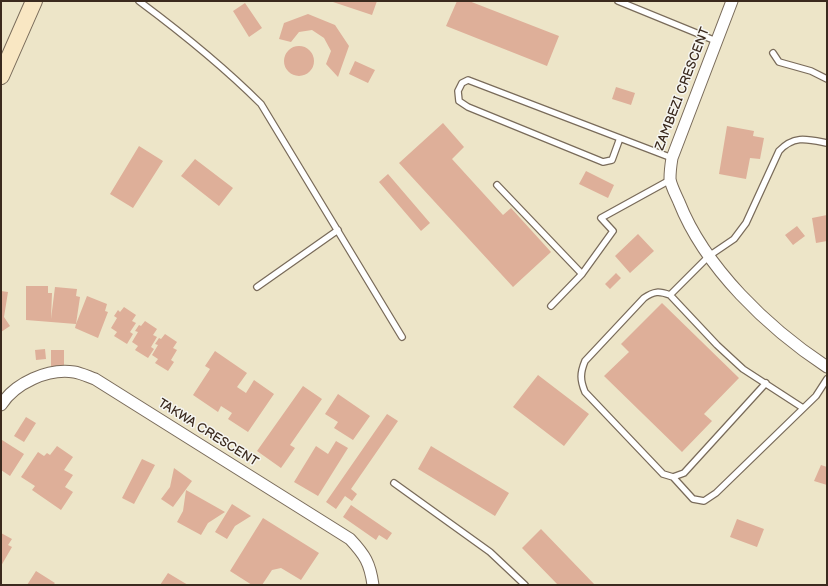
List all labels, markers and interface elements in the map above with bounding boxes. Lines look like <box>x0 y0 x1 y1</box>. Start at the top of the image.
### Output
street label: ZAMBEZI CRESCENT <box>652 25 714 153</box>
street label: TAKWA CRESCENT <box>155 396 261 470</box>

